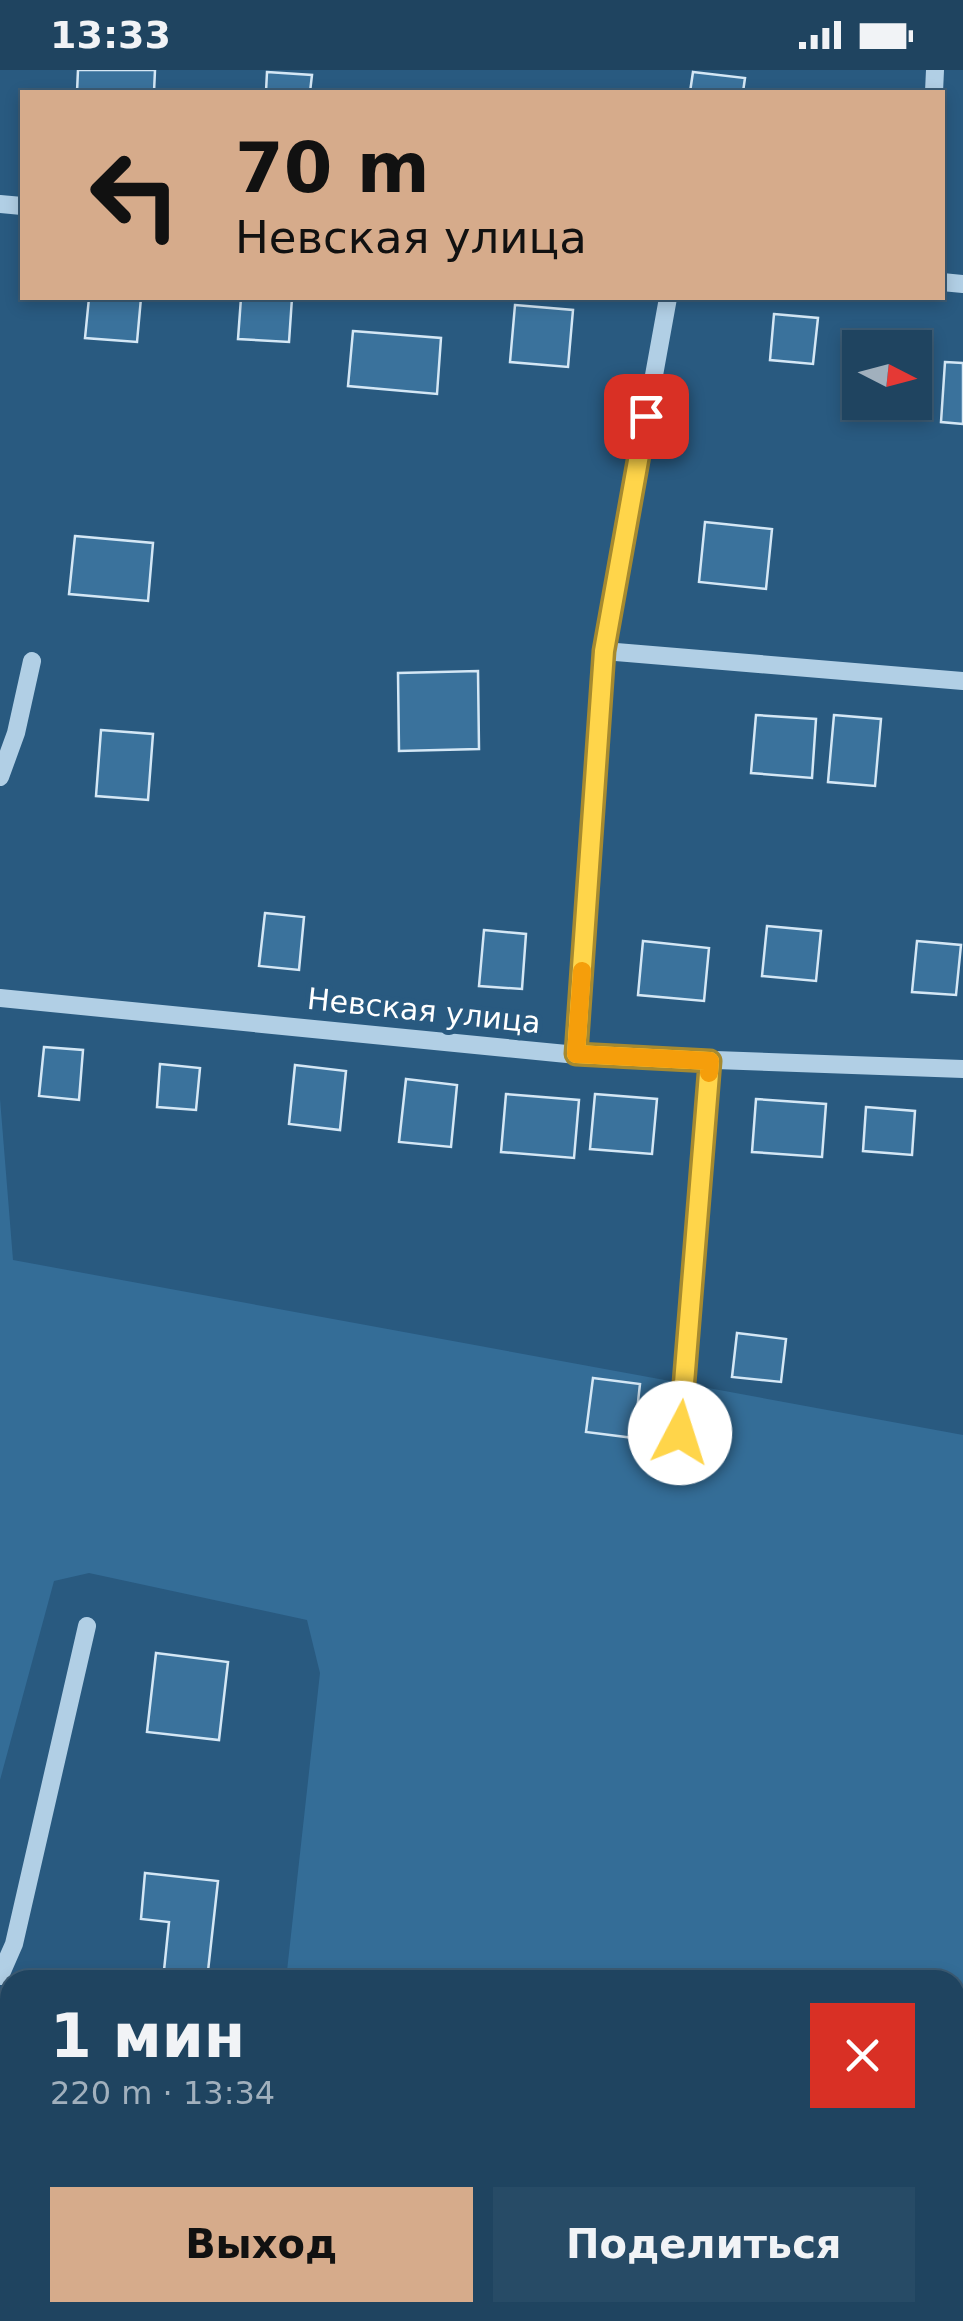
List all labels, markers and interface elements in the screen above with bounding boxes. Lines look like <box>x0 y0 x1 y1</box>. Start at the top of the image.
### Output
text: 13:33 <box>50 13 171 57</box>
text: 70 m <box>235 127 430 209</box>
icon: left <box>70 130 200 260</box>
text: Невская улица <box>235 211 587 264</box>
north arrow <box>842 330 932 420</box>
map controls <box>842 330 932 420</box>
pin <box>604 374 689 459</box>
icon: arrive <box>619 389 674 444</box>
street label: Невская улица <box>306 981 542 1040</box>
position arrow <box>628 1381 732 1485</box>
text: 1 мин <box>50 2001 245 2071</box>
button: close <box>810 2003 915 2108</box>
text: 220 m · 13:34 <box>50 2074 275 2112</box>
button: Выход <box>50 2187 473 2302</box>
button: Поделиться <box>493 2187 915 2302</box>

